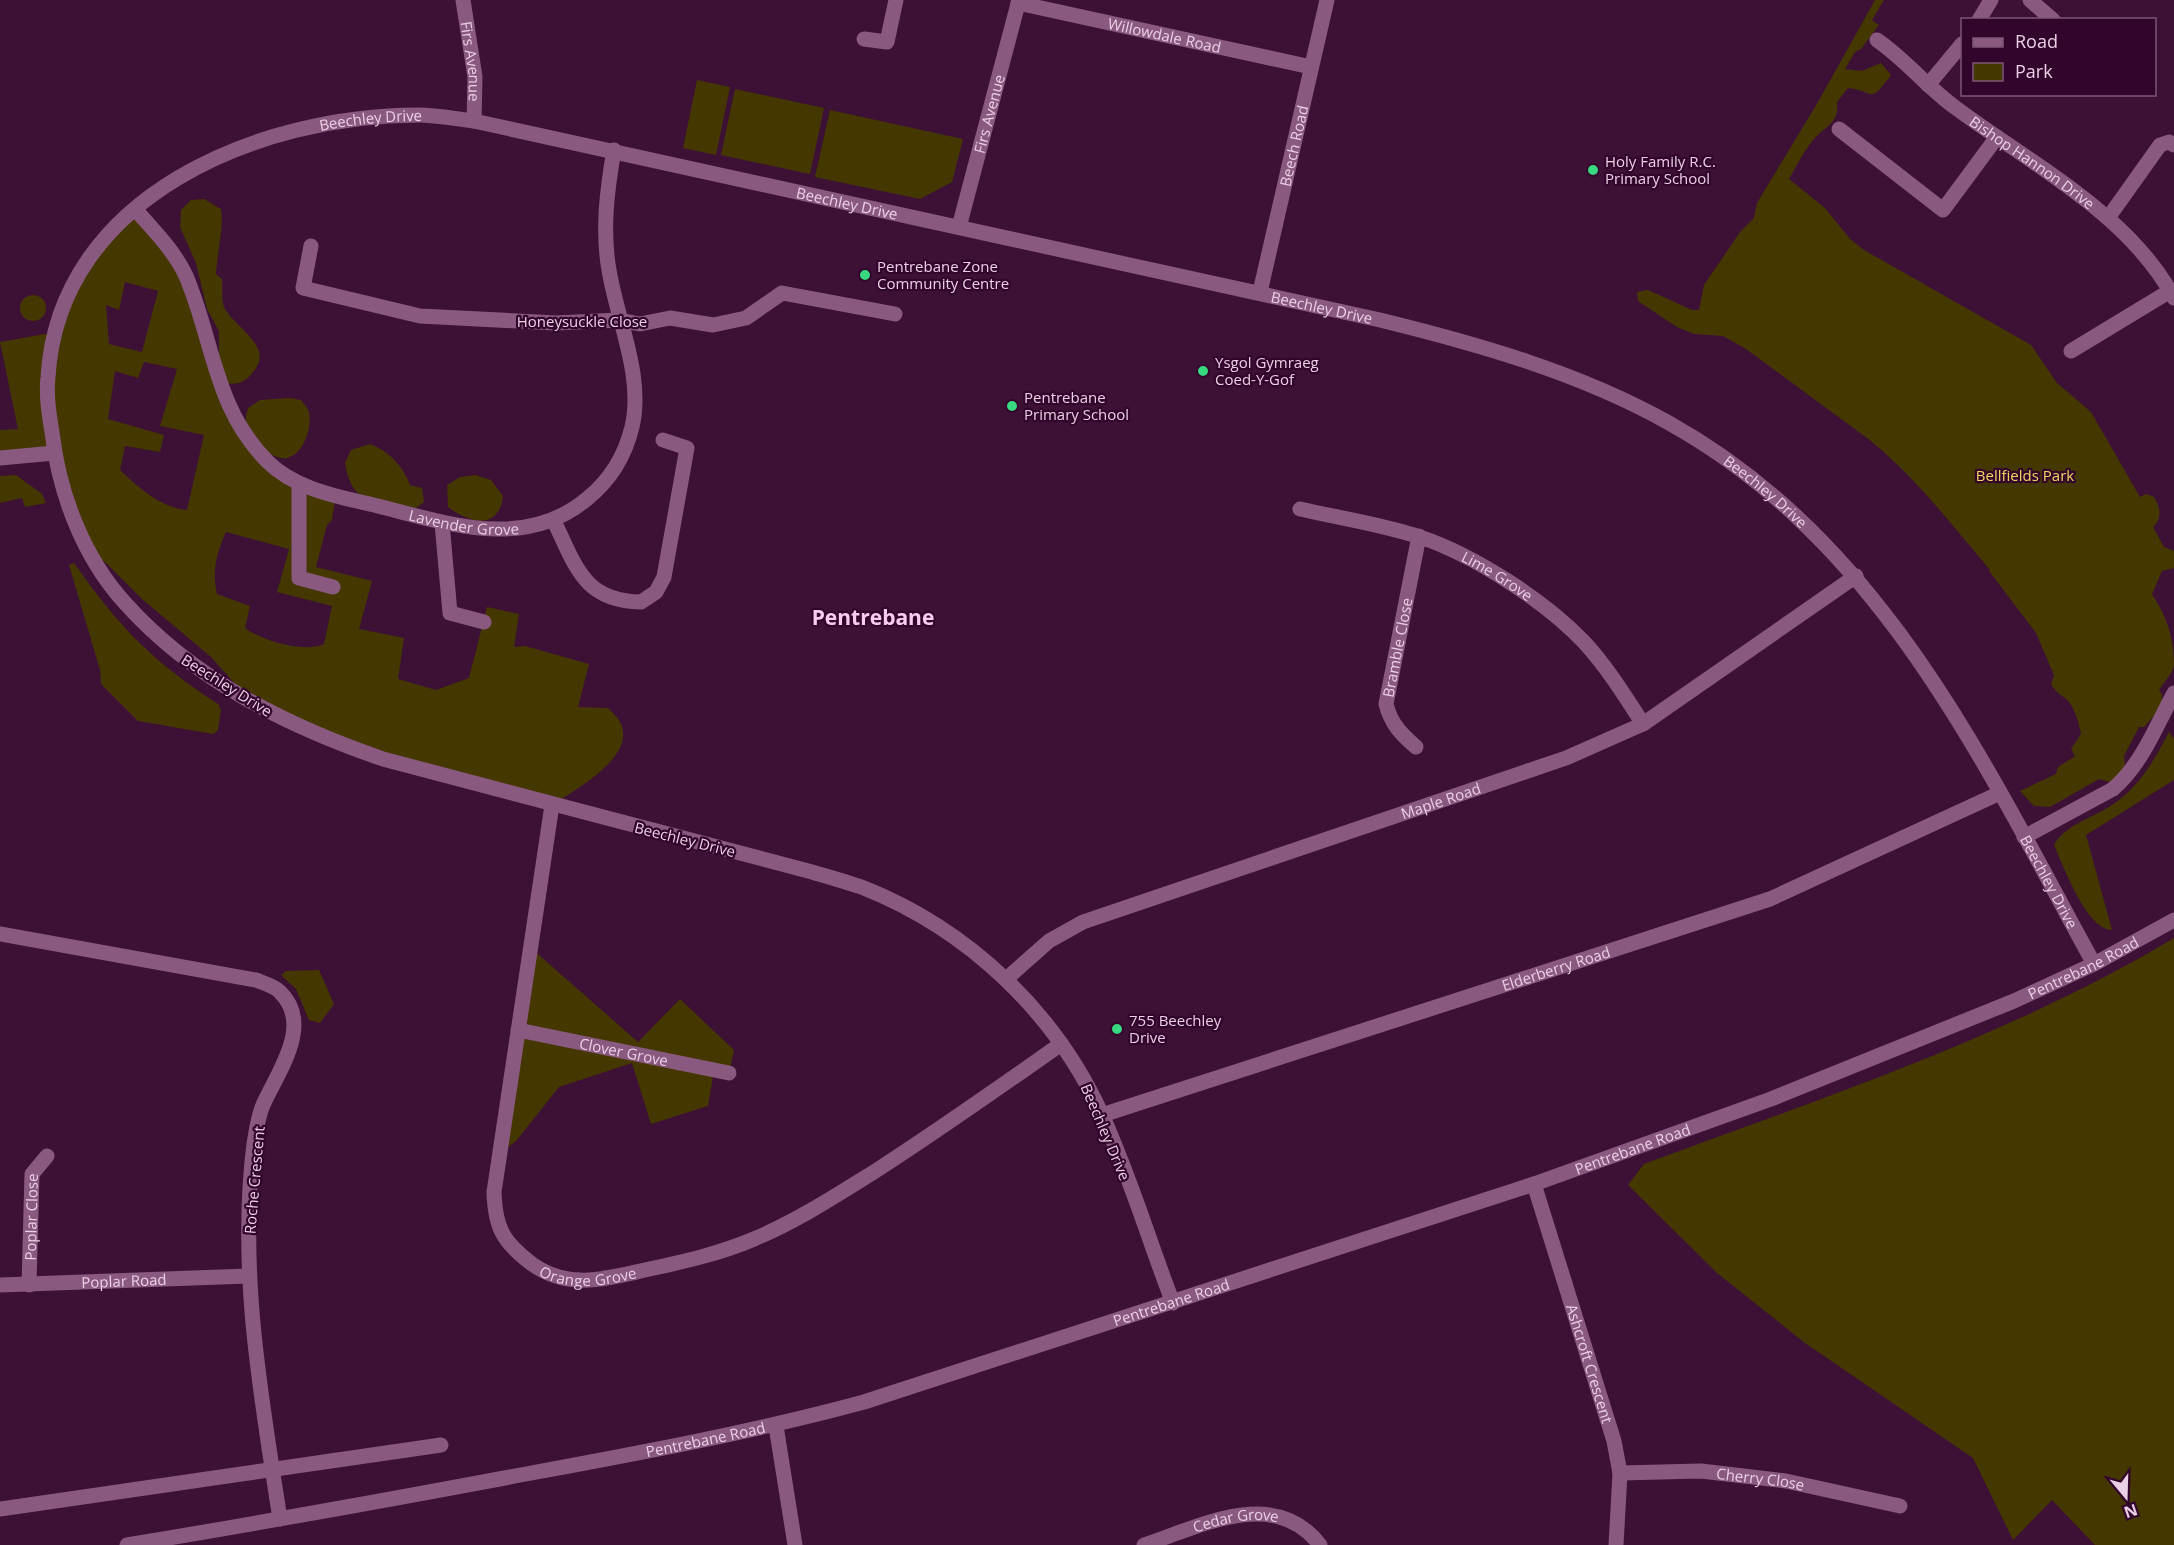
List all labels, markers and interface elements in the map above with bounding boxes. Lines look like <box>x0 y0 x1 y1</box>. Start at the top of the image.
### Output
street label: Willowdale Road <box>1106 13 1223 57</box>
legend <box>1961 18 2156 96</box>
street label: Firs Avenue <box>456 20 485 102</box>
text: Road <box>2015 29 2058 53</box>
text: Park <box>2015 59 2053 83</box>
street label: Firs Avenue <box>969 72 1009 156</box>
street label: Beech Road <box>1275 103 1313 188</box>
street label: Beechley Drive <box>317 105 422 135</box>
street label: Bishop Hannon Drive <box>1966 111 2099 213</box>
place label: Holy Family R.C. Primary School <box>1605 151 1716 188</box>
marker: Holy Family R.C. Primary School <box>1586 163 1600 177</box>
street label: Beechley Drive <box>794 182 900 224</box>
place label: Pentrebane Zone Community Centre <box>877 256 1009 293</box>
marker: Pentrebane Zone Community Centre <box>858 268 872 282</box>
street label: Beechley Drive <box>1269 286 1374 328</box>
street label: Honeysuckle Close <box>517 311 647 331</box>
place label: Ysgol Gymraeg Coed-Y-Gof <box>1215 352 1319 389</box>
marker: Ysgol Gymraeg Coed-Y-Gof <box>1196 364 1210 378</box>
place label: Pentrebane Primary School <box>1024 387 1129 424</box>
marker: Pentrebane Primary School <box>1005 399 1019 413</box>
street label: Beechley Drive <box>1720 451 1812 532</box>
park label: Bellfields Park <box>1976 465 2074 485</box>
street label: Lavender Grove <box>407 504 520 539</box>
street label: Lime Grove <box>1458 546 1537 605</box>
street label: Bramble Close <box>1378 596 1417 699</box>
district label: Pentrebane <box>812 603 934 631</box>
street label: Beechley Drive <box>178 649 276 721</box>
street label: Maple Road <box>1398 778 1483 823</box>
street label: Beechley Drive <box>632 817 738 861</box>
street label: Beechley Drive <box>2016 831 2083 932</box>
street label: Pentrebane Road <box>2024 931 2142 1003</box>
street label: Elderberry Road <box>1499 941 1613 995</box>
place label: 755 Beechley Drive <box>1129 1010 1222 1047</box>
marker: 755 Beechley Drive <box>1110 1022 1124 1036</box>
street label: Clover Grove <box>578 1033 670 1070</box>
street label: Beechley Drive <box>1077 1081 1135 1183</box>
street label: Pentrebane Road <box>1572 1119 1693 1179</box>
street label: Roche Crescent <box>239 1125 269 1235</box>
street label: Poplar Close <box>20 1173 42 1261</box>
street label: Orange Grove <box>536 1261 638 1290</box>
street label: Poplar Road <box>81 1269 167 1292</box>
street label: Pentrebane Road <box>1110 1274 1232 1330</box>
street label: Ashcroft Crescent <box>1562 1301 1618 1426</box>
street label: Pentrebane Road <box>644 1417 767 1461</box>
street label: Cherry Close <box>1715 1463 1806 1495</box>
north arrow <box>2096 1467 2156 1527</box>
text: N <box>2121 1499 2141 1524</box>
street label: Cedar Grove <box>1190 1504 1281 1537</box>

